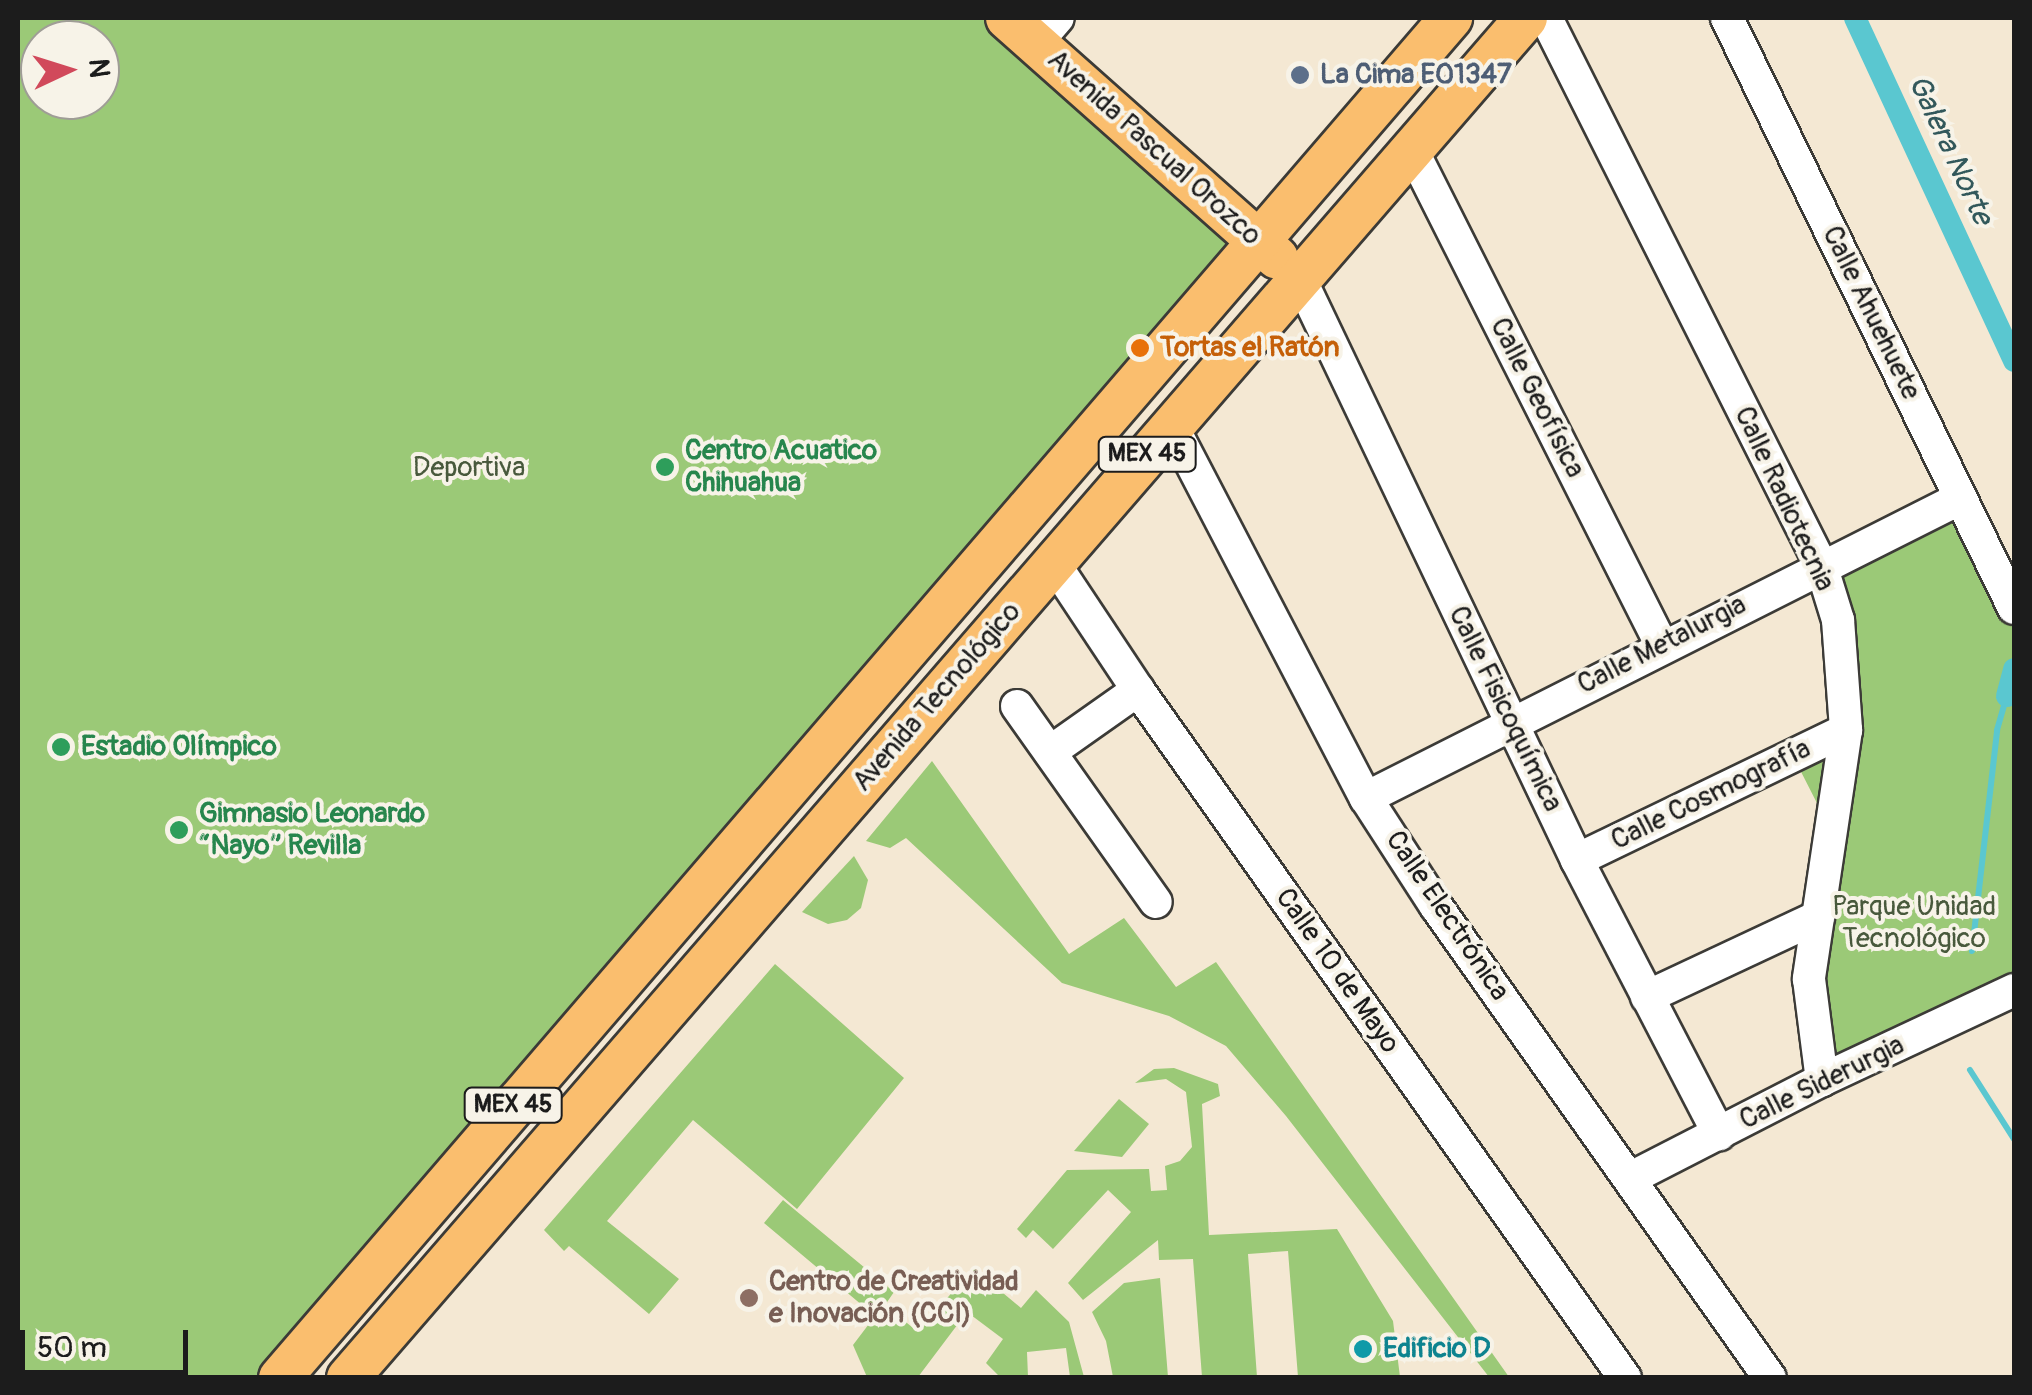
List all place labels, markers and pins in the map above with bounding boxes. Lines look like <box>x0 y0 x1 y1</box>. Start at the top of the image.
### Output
place label: La Cima E01347 <box>1320 58 1512 92</box>
marker: La Cima E01347 <box>1289 64 1311 86</box>
place label: Tortas el Ratón <box>1160 331 1340 365</box>
marker: Tortas el Ratón <box>1129 337 1151 359</box>
place label: Centro Acuatico Chihuahua <box>685 434 877 500</box>
marker: Centro Acuatico Chihuahua <box>654 456 676 478</box>
place label: Estadio Olímpico <box>81 730 277 764</box>
marker: Estadio Olímpico <box>50 736 72 758</box>
place label: Gimnasio Leonardo “Nayo” Revilla <box>199 797 425 863</box>
marker: Gimnasio Leonardo “Nayo” Revilla <box>168 819 190 841</box>
place label: Centro de Creatividad e Inovación (CCI) <box>769 1265 1019 1331</box>
marker: Centro de Creatividad e Inovación (CCI) <box>738 1287 760 1309</box>
place label: Edificio D <box>1383 1332 1490 1366</box>
marker: Edificio D <box>1352 1338 1374 1360</box>

